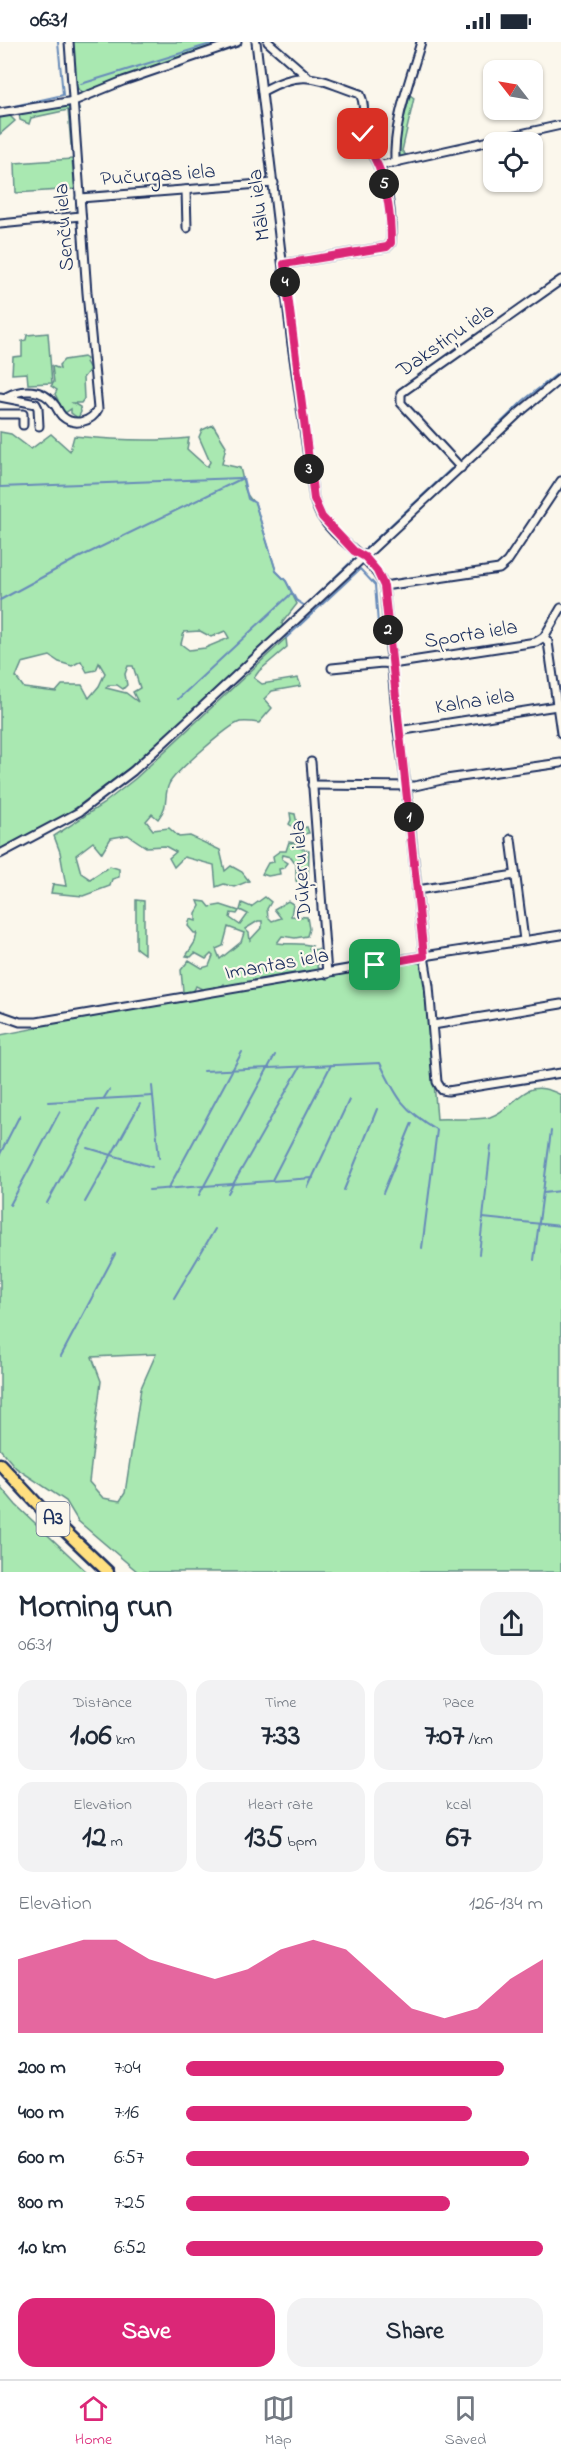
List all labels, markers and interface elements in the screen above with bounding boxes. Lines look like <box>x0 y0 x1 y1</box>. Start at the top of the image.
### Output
text: 06:31 <box>30 5 67 37</box>
north arrow <box>483 60 543 120</box>
map controls <box>483 60 543 192</box>
pin <box>337 108 388 159</box>
icon: check <box>346 117 379 150</box>
button: locate <box>483 132 543 192</box>
street label: Pučurgas iela <box>99 157 217 197</box>
street label: Mālu iela <box>241 167 279 243</box>
pin: 5 <box>369 169 399 199</box>
text: 5 <box>379 172 389 196</box>
street label: Senču iela <box>47 182 83 272</box>
pin: 4 <box>270 267 300 297</box>
text: 4 <box>282 270 288 294</box>
street label: Dakstiņu iela <box>390 296 501 386</box>
pin: 3 <box>294 454 324 484</box>
text: 3 <box>306 457 312 481</box>
street label: Sporta iela <box>422 613 520 657</box>
pin: 2 <box>373 615 403 645</box>
text: 2 <box>384 618 392 642</box>
street label: Kalna iela <box>433 681 517 723</box>
pin: 1 <box>394 802 424 832</box>
text: 1 <box>406 805 412 829</box>
street label: Dūķeru iela <box>284 819 320 920</box>
pin <box>349 939 400 990</box>
street label: Imantas iela <box>223 941 331 989</box>
icon: arrive <box>358 948 391 981</box>
road number: A3 <box>36 1502 70 1536</box>
text: Morning run <box>18 1584 172 1632</box>
button: share <box>480 1592 543 1655</box>
text: 06:31 <box>18 1631 52 1660</box>
text: Distance <box>73 1691 132 1715</box>
text: Time <box>265 1691 296 1715</box>
text: Pace <box>443 1691 474 1715</box>
text: 1.06 <box>70 1715 112 1759</box>
text: 7:33 <box>261 1715 300 1759</box>
text: 7:07 <box>424 1715 464 1759</box>
text: km <box>112 1728 135 1752</box>
text: /km <box>464 1728 493 1752</box>
text: Elevation <box>73 1793 132 1817</box>
text: Heart rate <box>248 1793 313 1817</box>
text: kcal <box>446 1793 471 1817</box>
text: 12 <box>82 1817 107 1861</box>
text: 135 <box>244 1817 283 1861</box>
text: 67 <box>446 1817 471 1861</box>
text: m <box>107 1830 123 1854</box>
text: bpm <box>283 1830 317 1854</box>
text: Elevation <box>18 1890 92 1919</box>
text: 126–134 m <box>469 1890 543 1919</box>
text: 200 m <box>18 2054 66 2083</box>
text: 7:04 <box>114 2054 141 2083</box>
text: 400 m <box>18 2099 64 2128</box>
text: 7:16 <box>114 2099 139 2128</box>
text: 600 m <box>18 2144 65 2173</box>
text: 6:57 <box>114 2144 144 2173</box>
text: 800 m <box>18 2189 63 2218</box>
text: 7:25 <box>114 2189 145 2218</box>
text: 1.0 km <box>18 2234 66 2263</box>
text: 6:52 <box>114 2234 146 2263</box>
button: Save <box>18 2298 275 2367</box>
button: Share <box>287 2298 543 2367</box>
tab: Home <box>75 2392 112 2452</box>
tab: Map <box>262 2392 295 2452</box>
tab: Saved <box>444 2392 486 2452</box>

